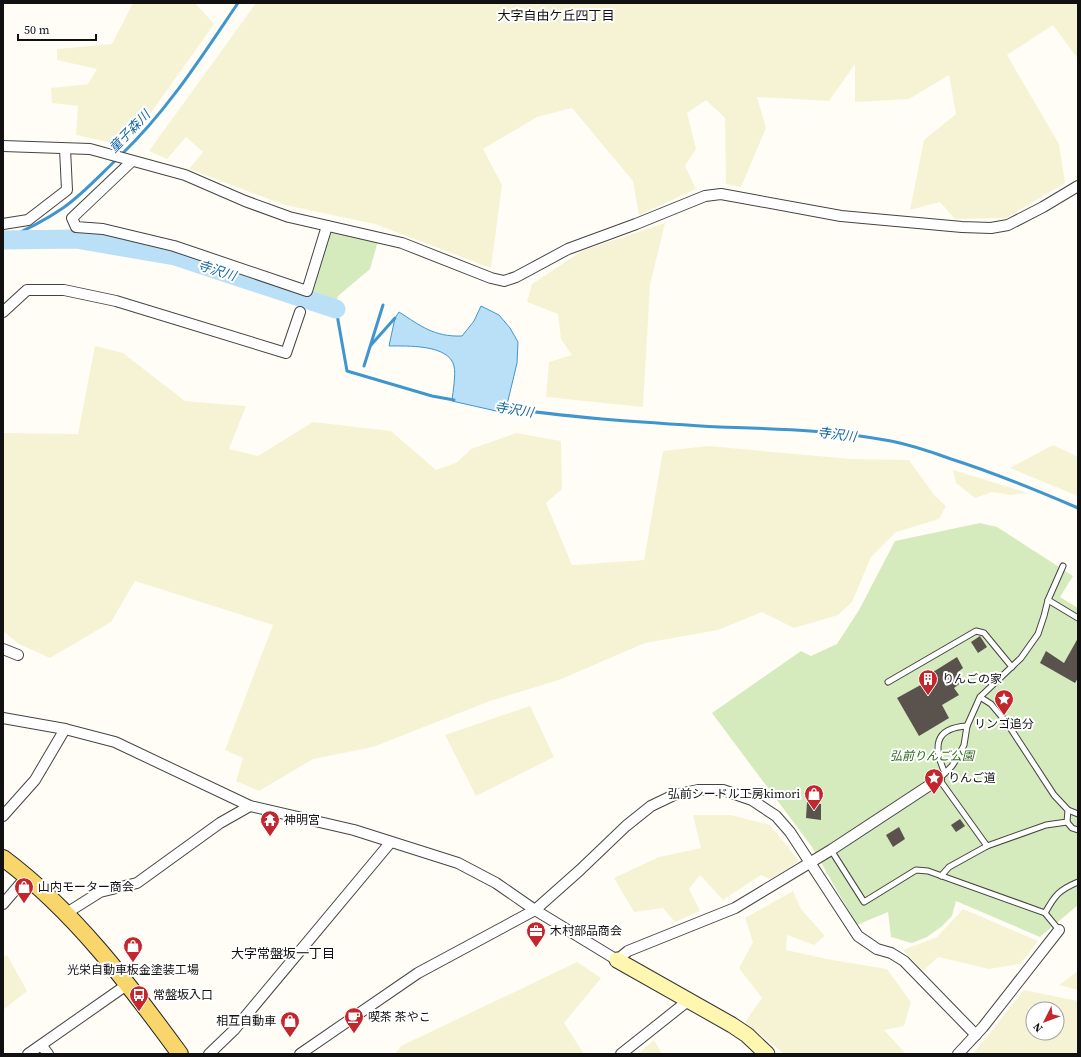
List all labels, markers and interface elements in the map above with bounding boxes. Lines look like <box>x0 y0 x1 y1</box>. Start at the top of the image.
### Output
district label: 大字自由ケ丘四丁目 <box>497 7 615 24</box>
scale bar <box>18 16 96 42</box>
text: 50 m <box>24 22 50 38</box>
water label: 童子森川 <box>105 105 155 156</box>
water label: 寺沢川 <box>196 256 240 285</box>
water label: 寺沢川 <box>493 398 536 421</box>
water label: 寺沢川 <box>817 424 859 446</box>
building icon: りんごの家 <box>917 668 939 696</box>
place label: りんごの家 <box>942 671 1002 687</box>
place icon: リンゴ追分 <box>993 688 1015 716</box>
place label: リンゴ追分 <box>974 716 1034 732</box>
park label: 弘前りんご公園 <box>890 748 976 764</box>
place icon: りんご道 <box>923 767 945 795</box>
place label: りんご道 <box>948 770 996 786</box>
shop icon: 弘前シードル工房kimori <box>803 783 825 811</box>
place label: 弘前シードル工房kimori <box>668 786 800 802</box>
temple icon: 神明宮 <box>259 809 281 837</box>
place label: 神明宮 <box>284 812 320 828</box>
shop icon: 山内モーター商会 <box>13 876 35 904</box>
place label: 山内モーター商会 <box>38 879 134 895</box>
office icon: 木村部品商会 <box>525 920 547 948</box>
place label: 木村部品商会 <box>550 923 622 939</box>
shop icon: 光栄自動車板金塗装工場 <box>122 935 144 963</box>
district label: 大字常盤坂一丁目 <box>231 945 335 962</box>
place label: 光栄自動車板金塗装工場 <box>67 962 199 978</box>
bus stop icon: 常盤坂入口 <box>128 984 150 1012</box>
place label: 常盤坂入口 <box>153 987 213 1003</box>
north arrow <box>1025 1001 1065 1041</box>
cafe icon: 喫茶 茶やこ <box>343 1006 365 1034</box>
place label: 喫茶 茶やこ <box>368 1009 431 1025</box>
shop icon: 相互自動車 <box>279 1010 301 1038</box>
place label: 相互自動車 <box>216 1013 276 1029</box>
text: N <box>1030 1019 1046 1035</box>

